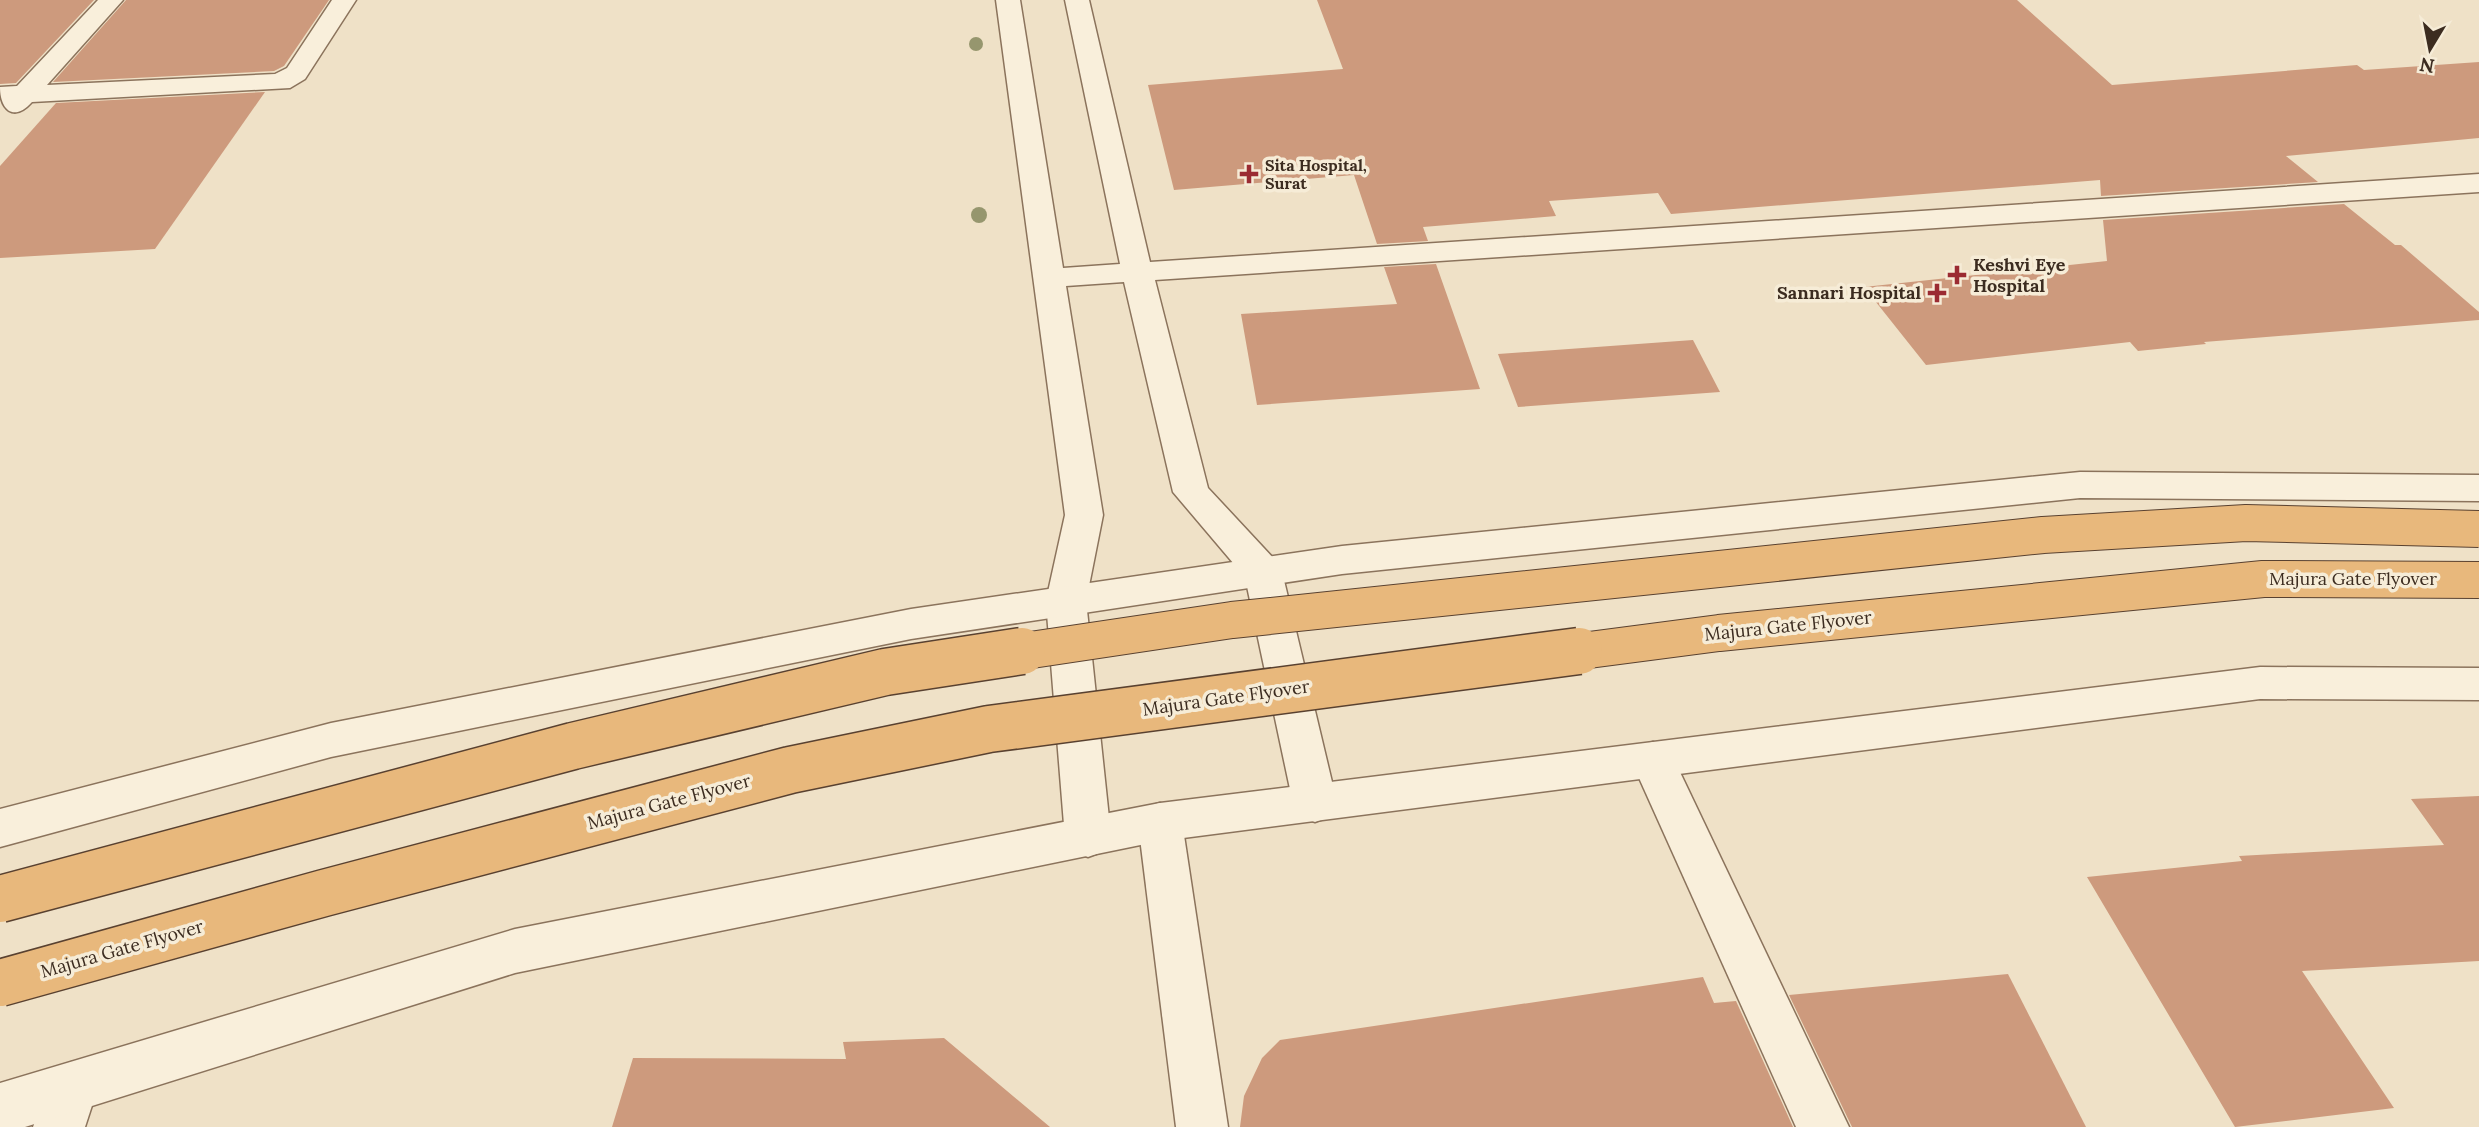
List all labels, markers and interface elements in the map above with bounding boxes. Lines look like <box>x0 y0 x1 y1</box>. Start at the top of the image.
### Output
north arrow <box>2395 14 2465 84</box>
text: N <box>2417 53 2436 79</box>
place label: Sita Hospital, Surat <box>1265 155 1367 193</box>
marker: Sita Hospital, Surat <box>1239 164 1259 184</box>
place label: Keshvi Eye Hospital <box>1973 253 2066 297</box>
marker: Keshvi Eye Hospital <box>1947 265 1967 285</box>
place label: Sannari Hospital <box>1777 281 1921 304</box>
marker: Sannari Hospital <box>1927 283 1947 303</box>
street label: Majura Gate Flyover <box>2269 567 2437 590</box>
street label: Majura Gate Flyover <box>1703 605 1873 646</box>
street label: Majura Gate Flyover <box>1141 674 1311 721</box>
street label: Majura Gate Flyover <box>585 769 753 834</box>
street label: Majura Gate Flyover <box>38 914 206 983</box>

